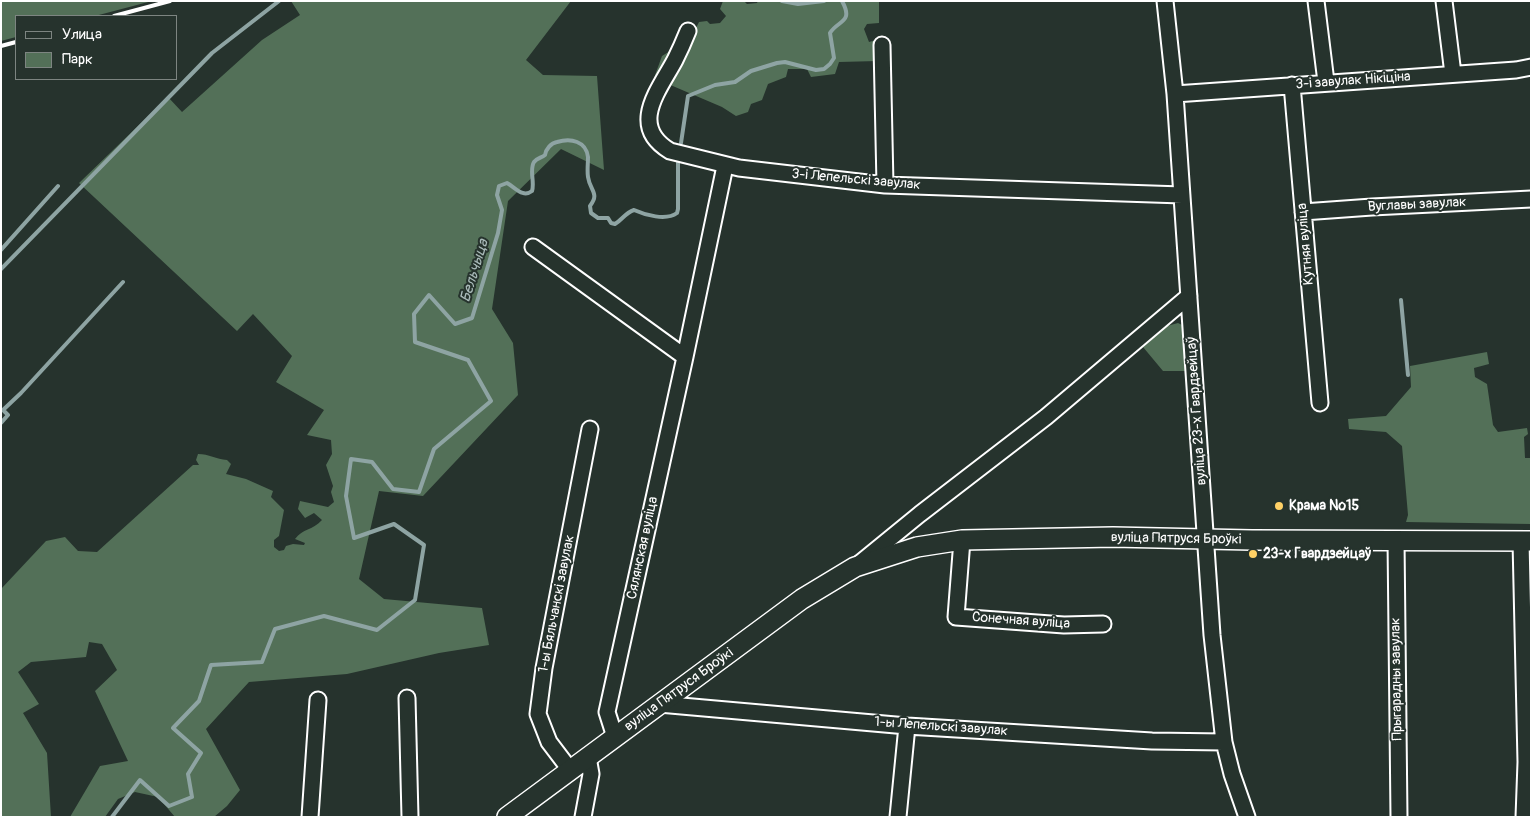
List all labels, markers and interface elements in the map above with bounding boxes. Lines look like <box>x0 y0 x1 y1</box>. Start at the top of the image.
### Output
legend <box>15 15 178 80</box>
text: Улица <box>62 25 102 44</box>
text: Парк <box>62 50 93 69</box>
street label: 3-і завулак Нікіціна <box>1295 69 1411 93</box>
street label: 3-і Лепельскі завулак <box>791 166 921 194</box>
street label: Вуглавы завулак <box>1367 194 1467 216</box>
street label: Кутняя вуліца <box>1294 202 1318 286</box>
water label: Бельчыца <box>457 237 493 305</box>
street label: вуліца 23-х Гвардзейцаў <box>1183 336 1211 486</box>
street label: Сялянская вуліца <box>624 495 662 601</box>
place label: Крама №15 <box>1289 498 1359 514</box>
marker: Крама №15 <box>1273 500 1285 512</box>
street label: вуліца Пятруся Броўкі <box>1111 529 1241 549</box>
street label: 1-ы Бяльчанскі завулак <box>535 534 579 674</box>
place label: 23-х Гвардзейцаў <box>1263 546 1371 562</box>
marker: 23-х Гвардзейцаў <box>1247 548 1259 560</box>
street label: Сонечная вуліца <box>971 609 1071 633</box>
street label: Прыгарадны завулак <box>1388 617 1406 741</box>
street label: вуліца Пятруся Броўкі <box>621 645 737 735</box>
street label: 1-ы Лепельскі завулак <box>874 714 1008 740</box>

